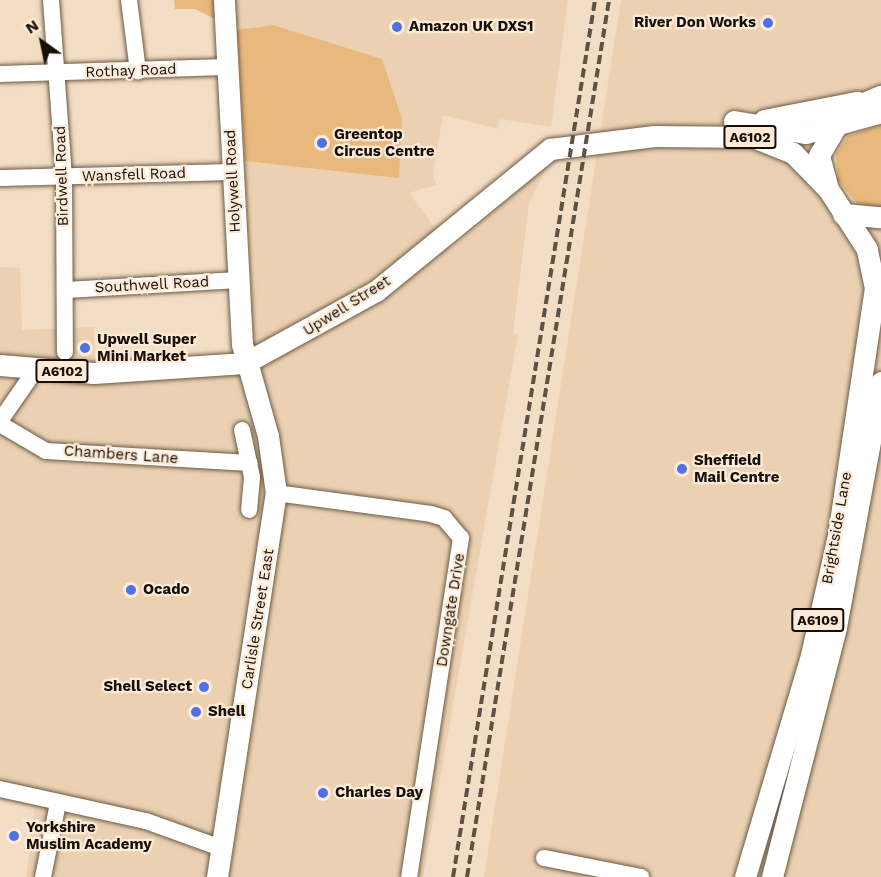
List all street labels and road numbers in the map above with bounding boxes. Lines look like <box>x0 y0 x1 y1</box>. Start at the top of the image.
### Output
street label: Rothay Road <box>85 60 177 82</box>
street label: Birdwell Road <box>51 125 73 227</box>
road number: A6102 <box>723 126 777 148</box>
street label: Holywell Road <box>221 129 245 233</box>
street label: Wansfell Road <box>81 164 187 186</box>
street label: Upwell Street <box>300 272 394 340</box>
street label: Southwell Road <box>94 273 210 297</box>
road number: A6102 <box>35 360 89 382</box>
street label: Chambers Lane <box>63 442 179 468</box>
street label: Brightside Lane <box>818 470 856 586</box>
street label: Carlisle Street East <box>238 547 278 691</box>
street label: Downgate Drive <box>433 552 469 668</box>
road number: A6109 <box>791 609 845 631</box>

